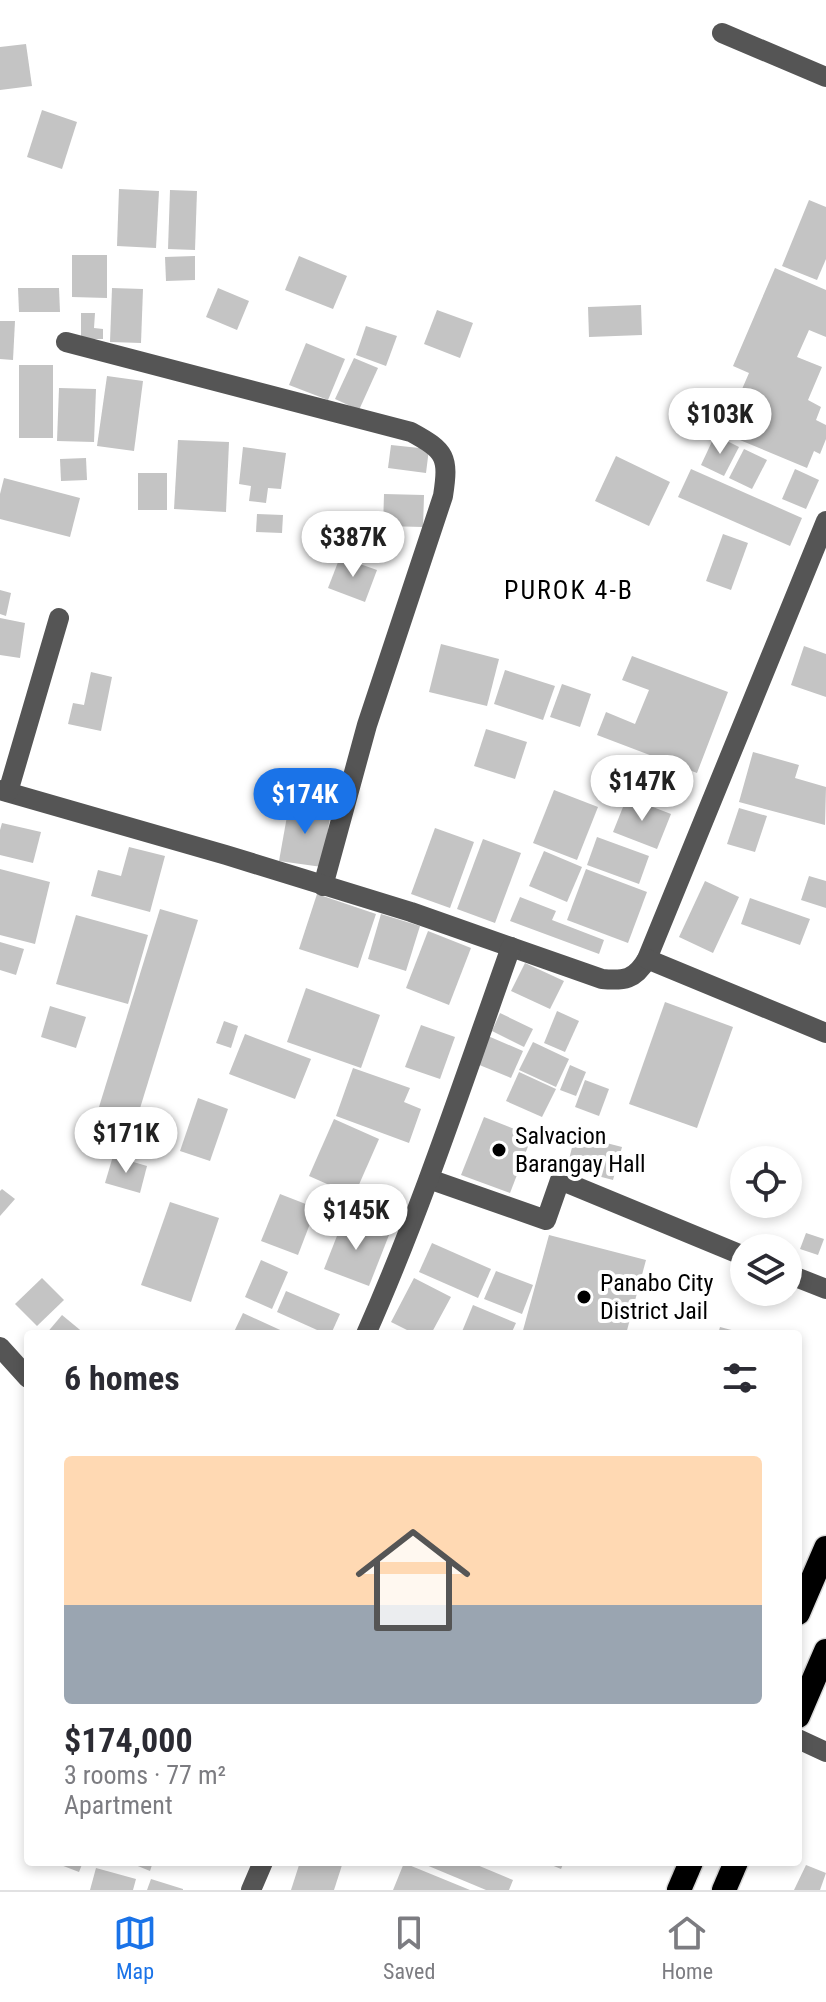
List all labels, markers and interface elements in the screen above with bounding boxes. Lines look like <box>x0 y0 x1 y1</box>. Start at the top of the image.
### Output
pin: $103K <box>664 388 776 456</box>
text: $103K <box>687 399 753 429</box>
pin: $387K <box>297 511 409 579</box>
text: $387K <box>320 522 386 552</box>
district label: PUROK 4-B <box>504 575 634 605</box>
pin: $147K <box>586 755 698 823</box>
text: $147K <box>609 766 675 796</box>
pin: $174K <box>249 768 361 836</box>
text: $174K <box>272 779 338 809</box>
pin: $171K <box>70 1107 182 1175</box>
text: $171K <box>93 1118 159 1148</box>
place label: Salvacion Barangay Hall <box>515 1122 646 1178</box>
marker: Salvacion Barangay Hall <box>490 1141 508 1159</box>
map controls <box>730 1146 802 1306</box>
button: locate <box>730 1146 802 1218</box>
pin: $145K <box>300 1184 412 1252</box>
text: $145K <box>323 1195 389 1225</box>
button: layers <box>730 1234 802 1306</box>
place label: Panabo City District Jail <box>600 1269 713 1325</box>
marker: Panabo City District Jail <box>575 1288 593 1306</box>
icon: filters <box>718 1356 762 1400</box>
text: 6 homes <box>64 1358 180 1398</box>
icon: home <box>341 1508 485 1652</box>
text: $174,000 <box>64 1720 193 1760</box>
text: 3 rooms · 77 m² <box>64 1760 226 1790</box>
text: Apartment <box>64 1790 173 1820</box>
tab: Map <box>113 1911 157 1984</box>
tab: Saved <box>383 1911 435 1984</box>
tab: Home <box>661 1911 713 1984</box>

